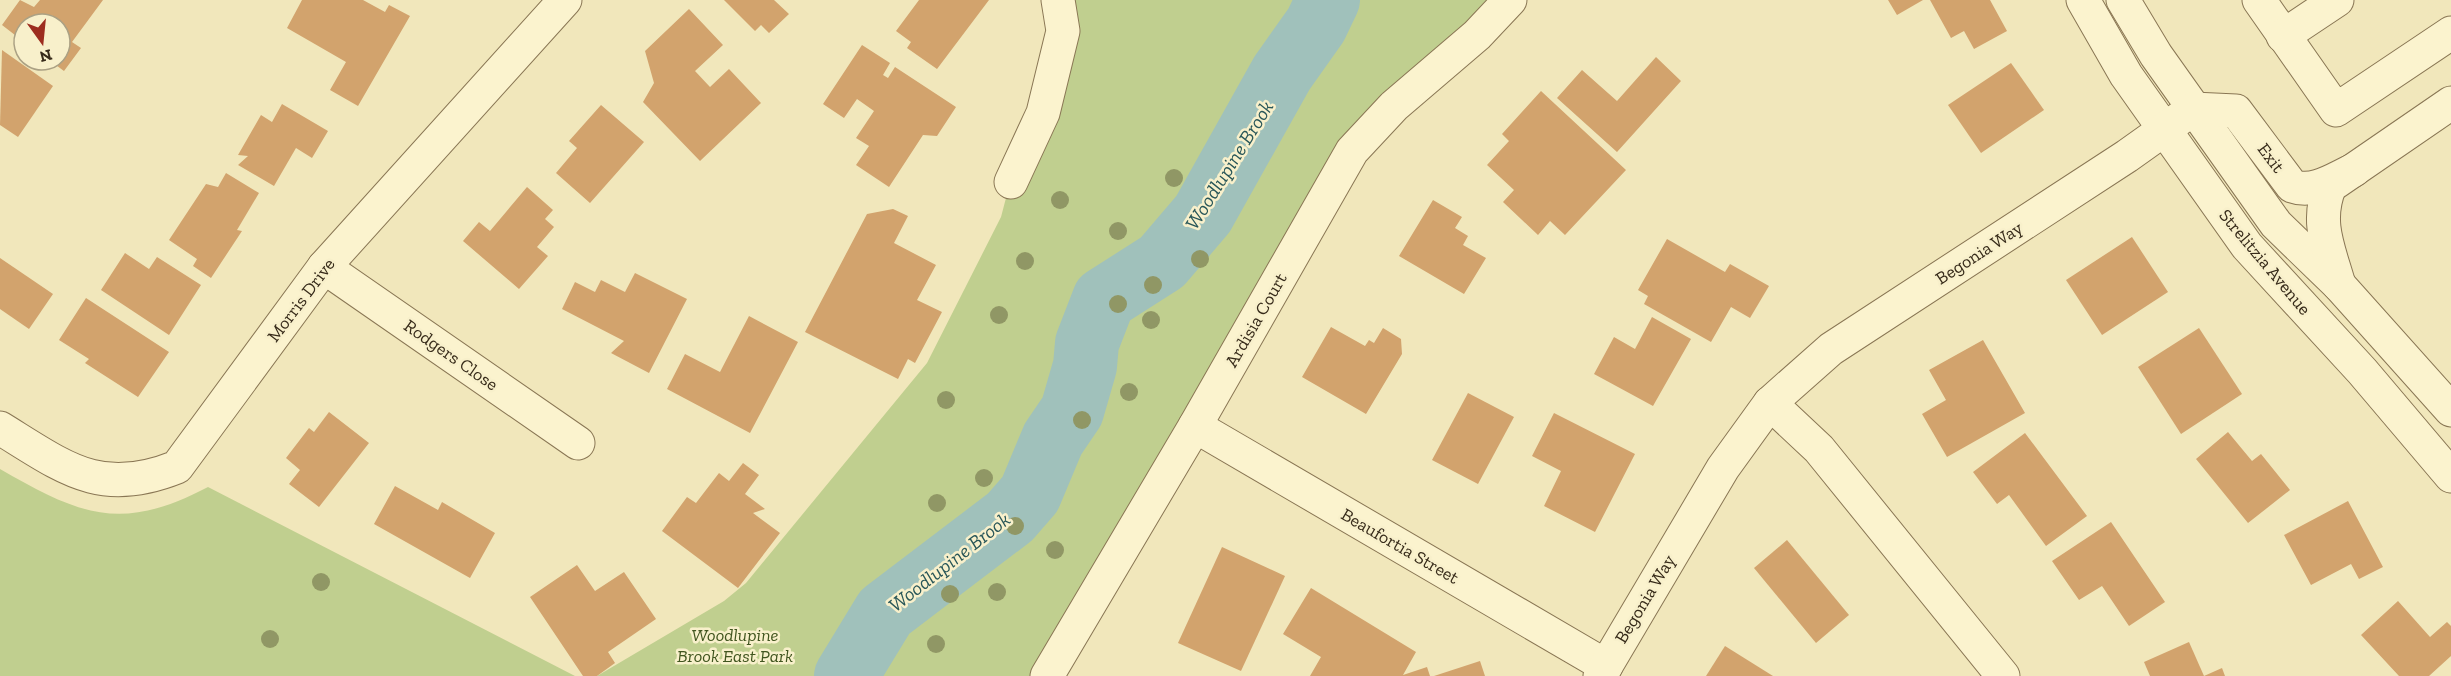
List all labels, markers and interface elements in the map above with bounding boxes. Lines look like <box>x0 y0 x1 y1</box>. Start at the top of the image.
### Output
north arrow <box>12 12 72 72</box>
text: N <box>37 45 54 67</box>
water label: Woodlupine Brook <box>1180 96 1278 234</box>
street label: Exit <box>2253 139 2289 177</box>
street label: Strelitzia Avenue <box>2214 205 2316 319</box>
street label: Begonia Way <box>1931 216 2027 289</box>
street label: Morris Drive <box>262 254 340 346</box>
street label: Ardisia Court <box>1220 269 1292 371</box>
street label: Rodgers Close <box>400 314 502 396</box>
street label: Beaufortia Street <box>1337 503 1463 589</box>
water label: Woodlupine Brook <box>883 507 1015 617</box>
street label: Begonia Way <box>1610 550 1680 647</box>
park label: Woodlupine Brook East Park <box>677 624 793 667</box>

